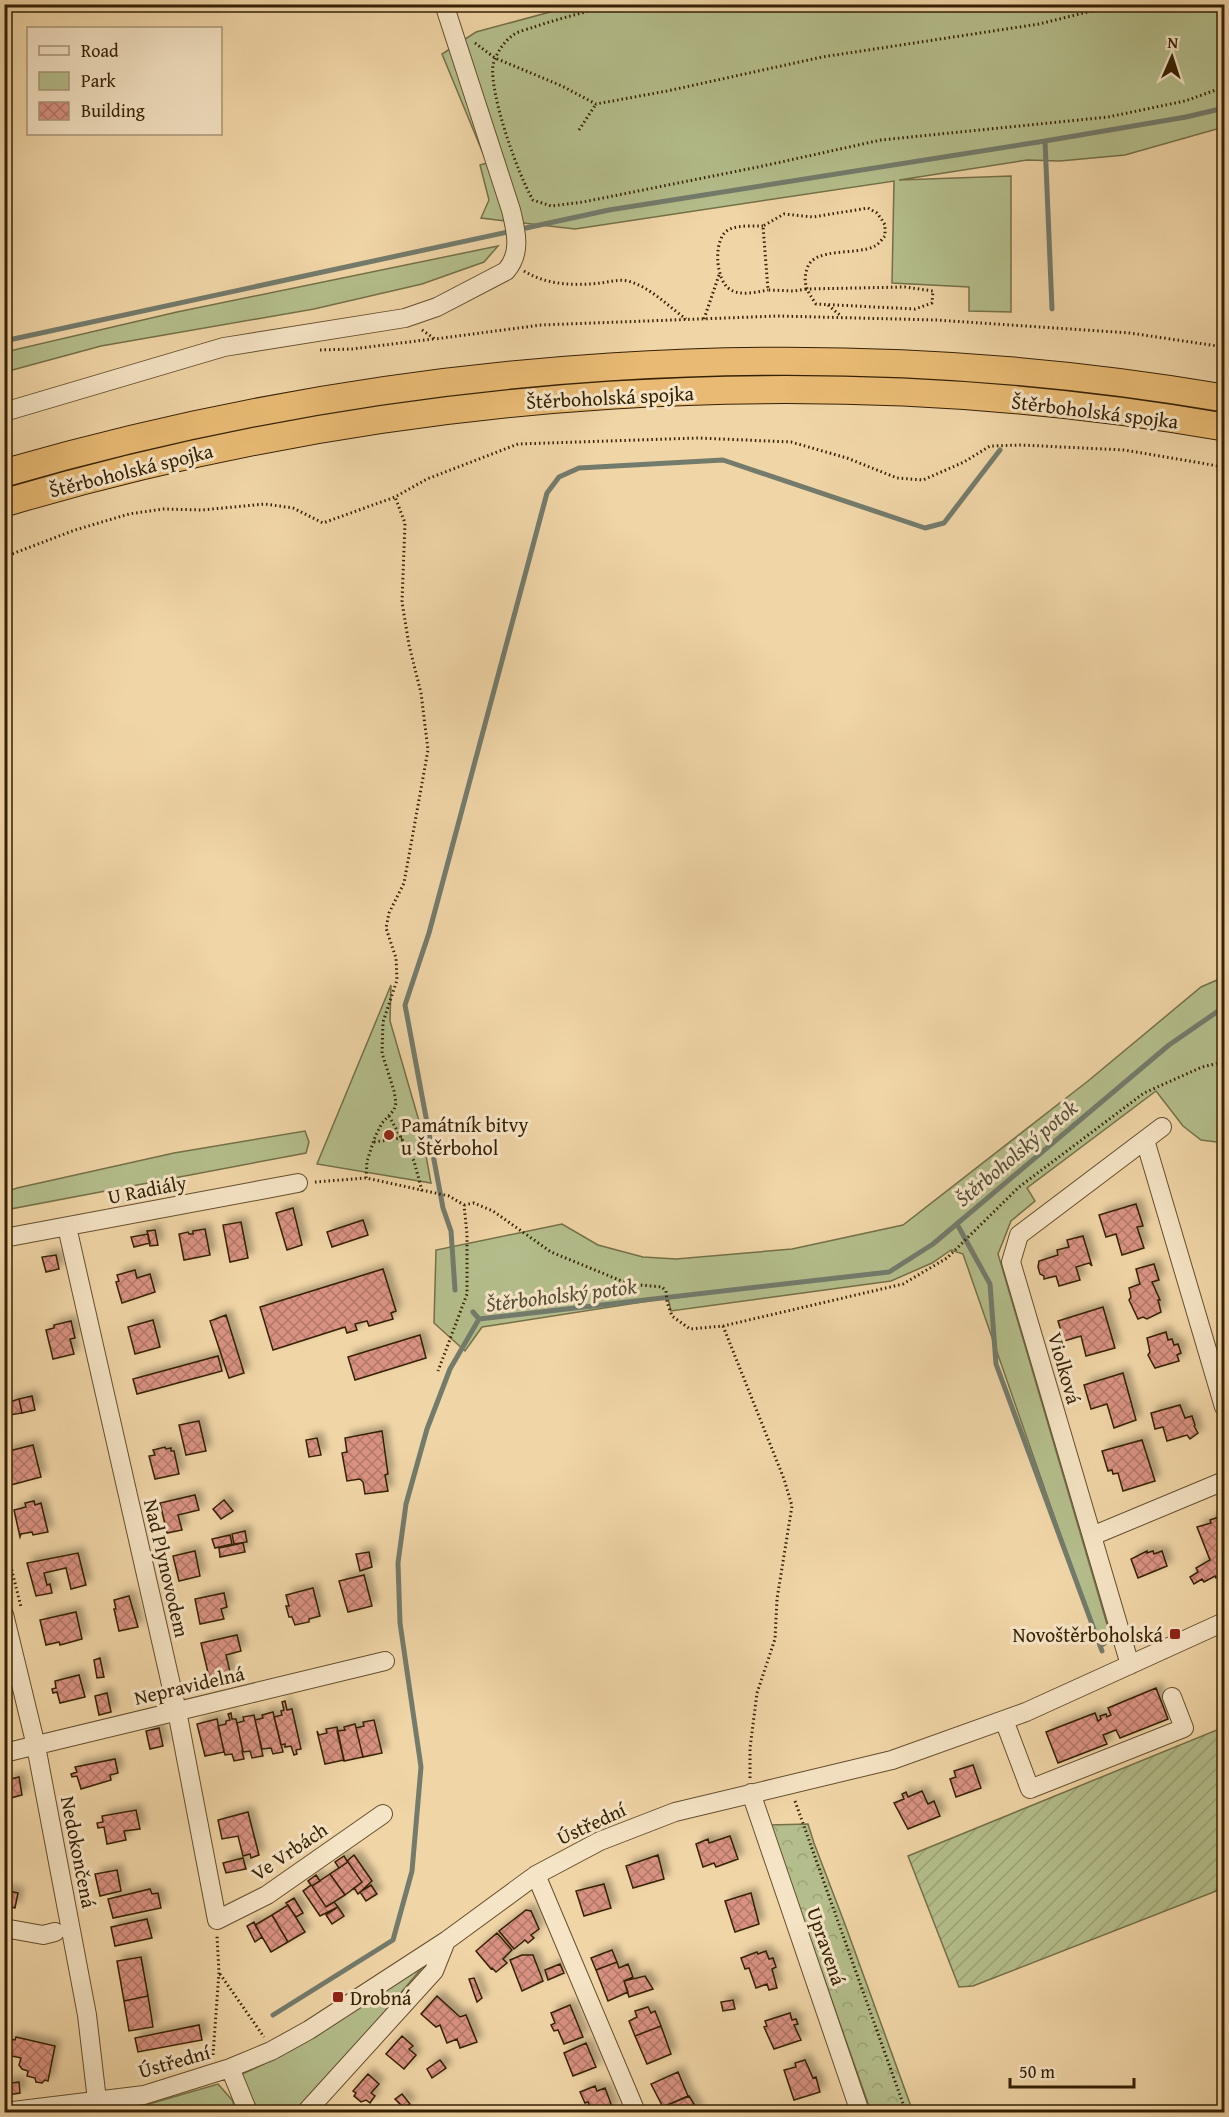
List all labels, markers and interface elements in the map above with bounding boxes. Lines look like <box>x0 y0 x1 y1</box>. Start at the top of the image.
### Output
legend <box>27 27 222 135</box>
north arrow <box>1142 27 1202 87</box>
text: N <box>1167 30 1179 54</box>
text: Road <box>81 37 119 64</box>
text: Park <box>81 67 117 94</box>
text: Building <box>81 97 145 124</box>
street label: Štěrboholská spojka <box>525 378 695 416</box>
street label: Štěrboholská spojka <box>1010 386 1181 436</box>
street label: Štěrboholská spojka <box>46 435 217 504</box>
water label: Štěrboholský potok <box>948 1092 1084 1214</box>
place label: Památník bitvy u Štěrbohol <box>401 1110 528 1162</box>
marker: Památník bitvy u Štěrbohol <box>382 1128 396 1142</box>
street label: U Radiály <box>105 1167 189 1211</box>
water label: Štěrboholský potok <box>484 1270 639 1320</box>
street label: Violková <box>1041 1329 1089 1408</box>
street label: Nad Plynovodem <box>137 1496 197 1641</box>
place label: Novoštěrboholská <box>1013 1620 1164 1649</box>
marker: Novoštěrboholská <box>1168 1627 1182 1641</box>
street label: Nepravidelná <box>131 1658 248 1712</box>
street label: Nedokončená <box>54 1794 104 1911</box>
street label: Ústřední <box>552 1794 631 1852</box>
street label: Ve Vrbách <box>245 1815 333 1887</box>
street label: Upravená <box>800 1903 854 1989</box>
place label: Drobná <box>350 1983 412 2012</box>
marker: Drobná <box>331 1990 345 2004</box>
street label: Ústřední <box>135 2037 214 2085</box>
scale bar <box>1010 2051 1134 2089</box>
text: 50 m <box>1019 2058 1055 2085</box>

